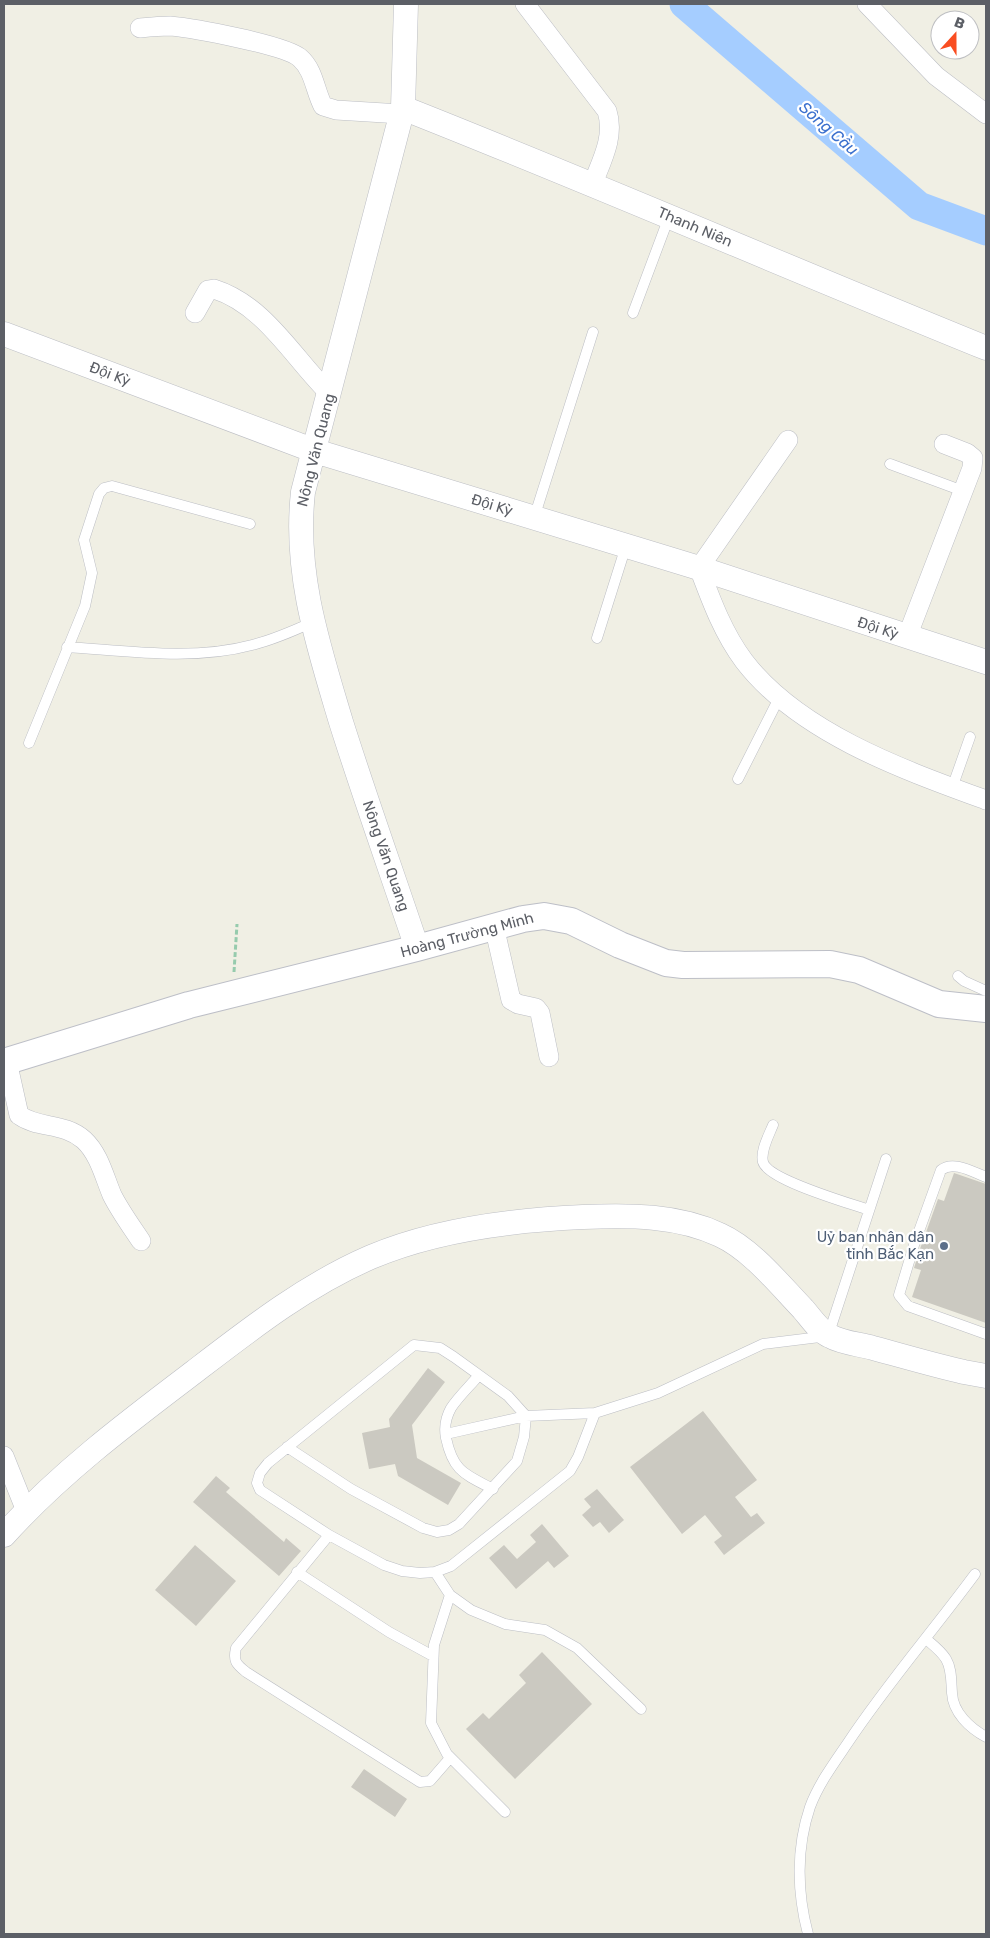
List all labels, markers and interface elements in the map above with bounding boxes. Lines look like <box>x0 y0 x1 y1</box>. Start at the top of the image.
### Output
north arrow <box>930 10 980 60</box>
text: B <box>952 14 967 33</box>
water label: Sông Cầu <box>795 97 863 159</box>
street label: Thanh Niên <box>655 203 735 251</box>
street label: Đội Kỳ <box>87 358 133 390</box>
street label: Nông Văn Quang <box>293 392 339 508</box>
street label: Đội Kỳ <box>469 490 515 520</box>
street label: Đội Kỳ <box>855 613 901 643</box>
street label: Nông Văn Quang <box>359 798 413 914</box>
street label: Hoàng Trường Minh <box>398 909 536 961</box>
place label: Uỷ ban nhân dân tỉnh Bắc Kạn <box>817 1228 934 1263</box>
marker: Uỷ ban nhân dân tỉnh Bắc Kạn <box>938 1240 950 1252</box>

